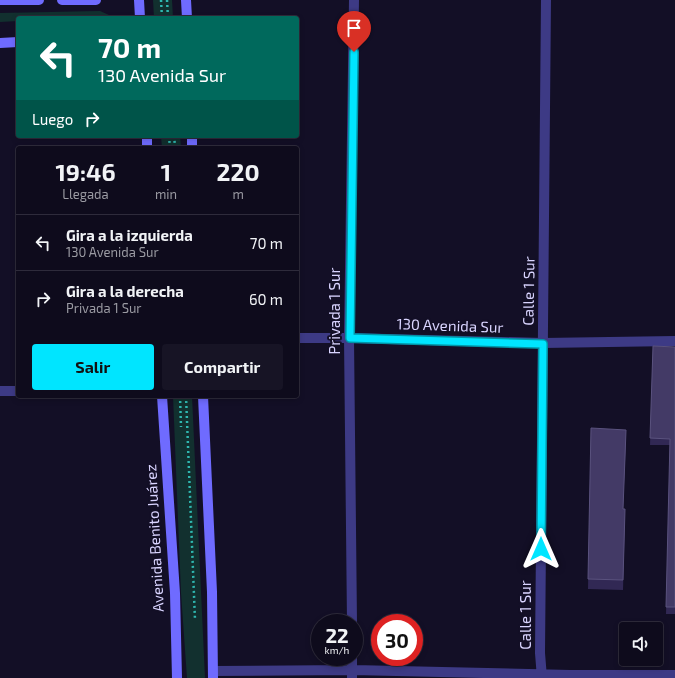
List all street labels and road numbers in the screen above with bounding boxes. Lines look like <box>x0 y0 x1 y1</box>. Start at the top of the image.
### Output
street label: Calle 1 Sur <box>518 256 538 326</box>
street label: Privada 1 Sur <box>325 267 343 355</box>
street label: 130 Avenida Sur <box>396 314 504 336</box>
street label: Avenida Benito Juárez <box>141 464 167 612</box>
street label: Calle 1 Sur <box>516 580 534 650</box>

